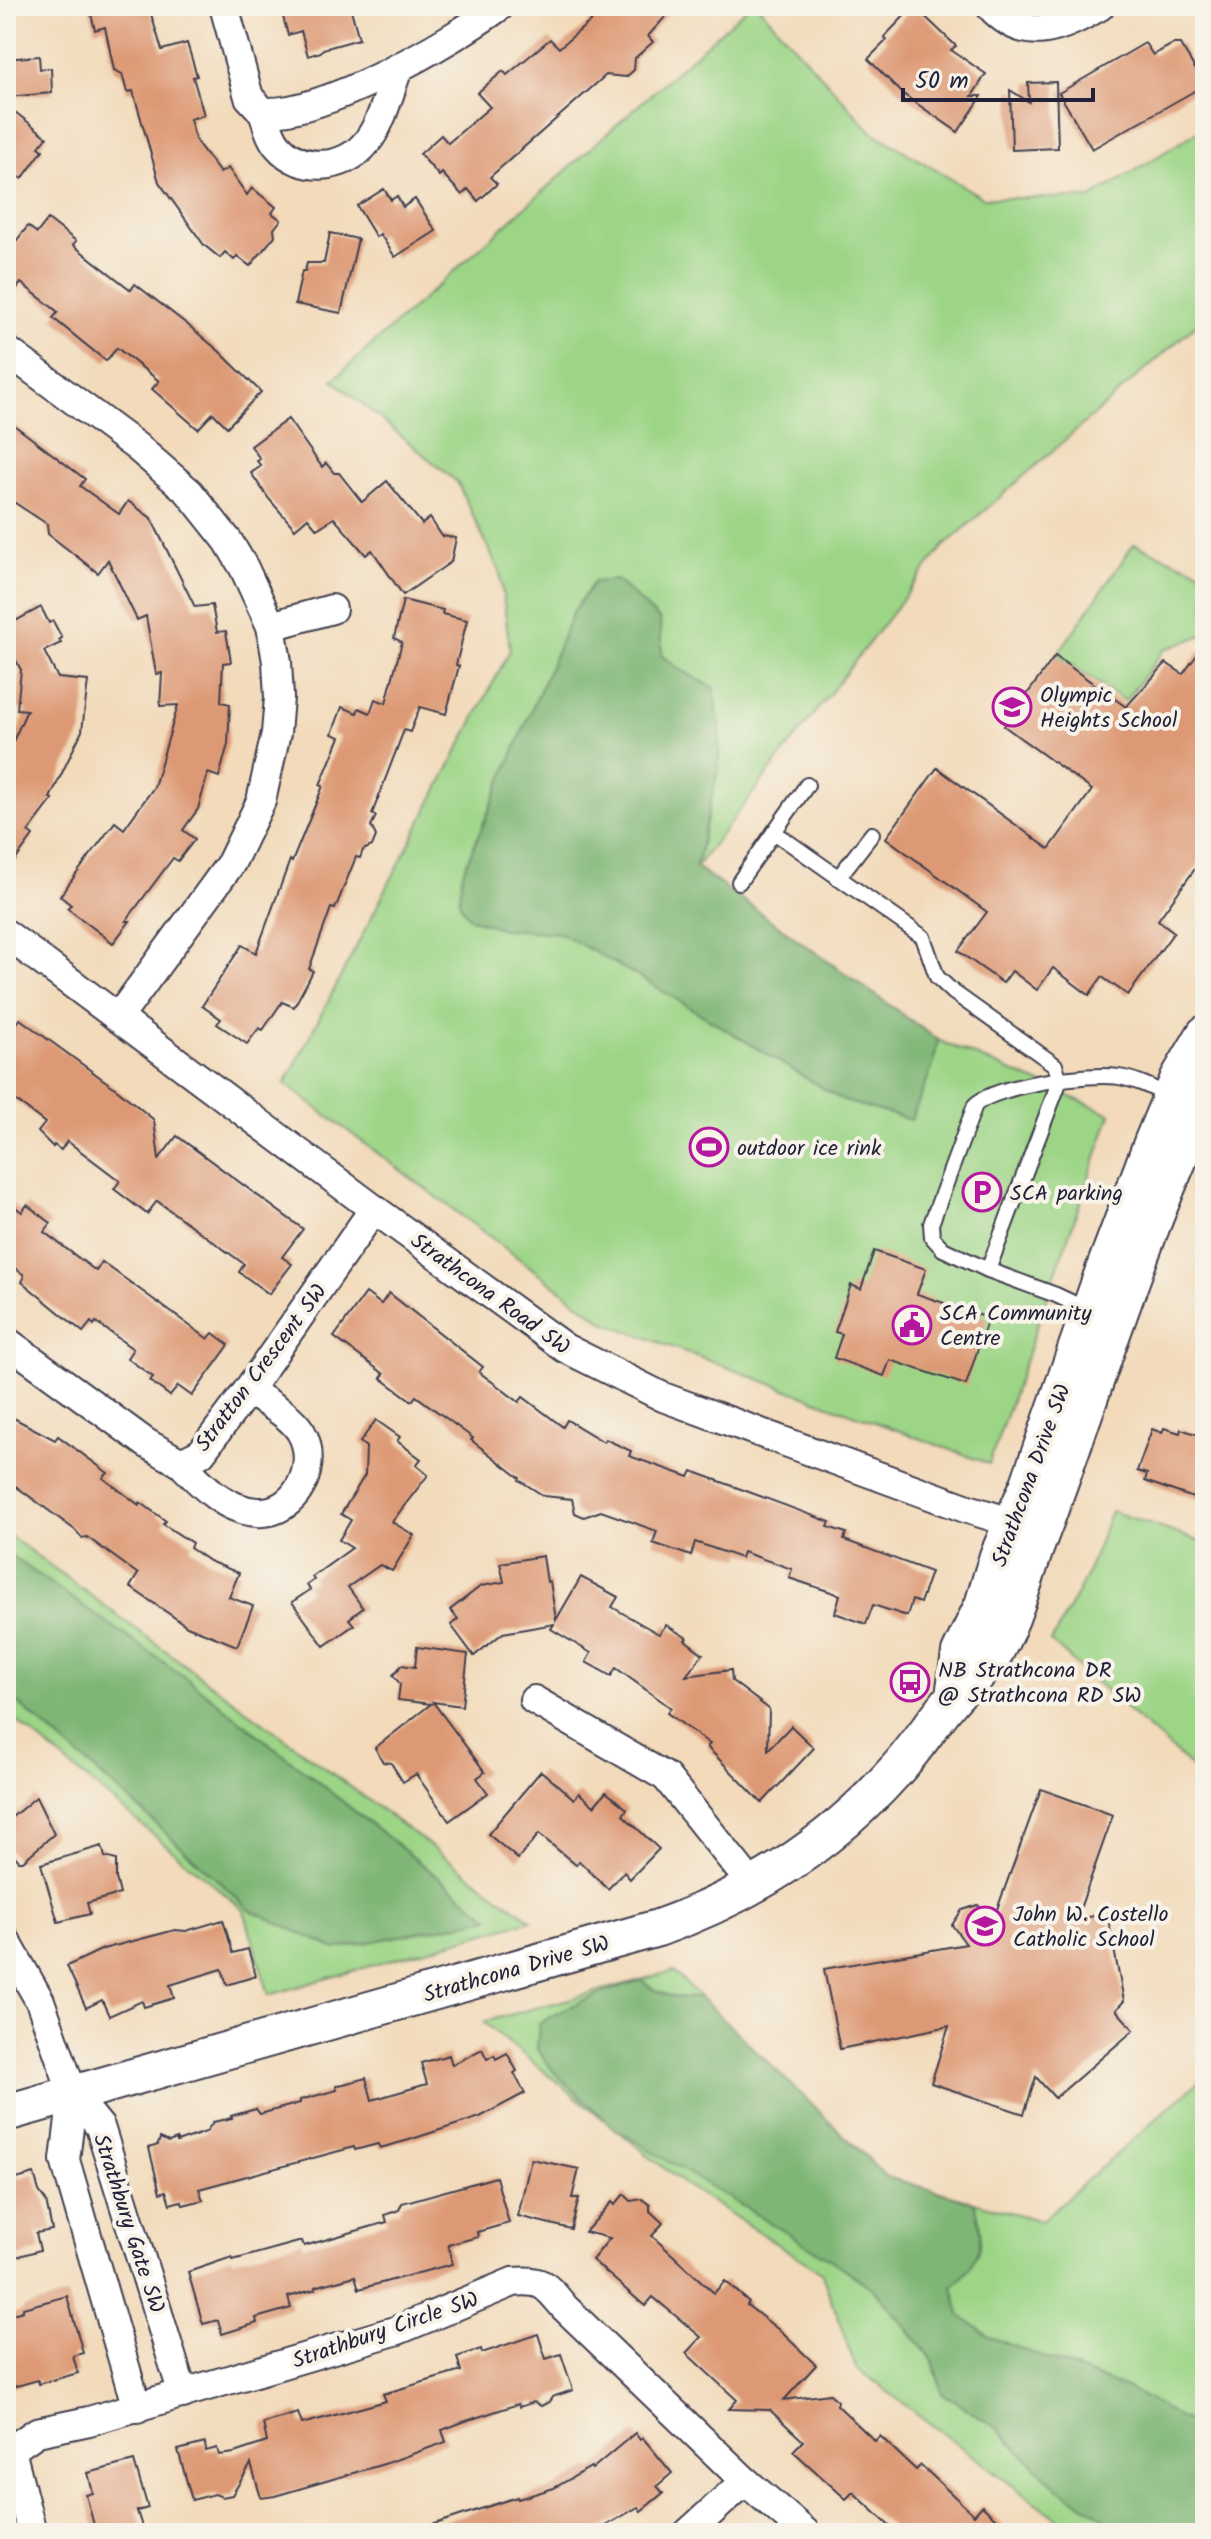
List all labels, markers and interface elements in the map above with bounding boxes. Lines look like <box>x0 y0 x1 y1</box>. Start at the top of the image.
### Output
scale bar <box>903 52 1093 102</box>
text: 50 m <box>915 62 969 101</box>
place label: Olympic Heights School <box>1040 679 1178 739</box>
school or university icon: Olympic Heights School <box>991 686 1033 728</box>
sports icon: outdoor ice rink <box>688 1126 730 1168</box>
place label: outdoor ice rink <box>737 1132 882 1167</box>
parking icon: SCA parking <box>961 1171 1003 1213</box>
place label: SCA parking <box>1010 1177 1123 1212</box>
street label: Strathcona Road SW <box>402 1225 577 1365</box>
street label: Stratton Crescent SW <box>187 1277 337 1460</box>
place label: SCA Community Centre <box>940 1297 1092 1357</box>
public building icon: SCA Community Centre <box>891 1304 933 1346</box>
street label: Strathcona Drive SW <box>983 1380 1082 1572</box>
place label: NB Strathcona DR @ Strathcona RD SW <box>938 1654 1142 1714</box>
bus stop icon: NB Strathcona DR @ Strathcona RD SW <box>889 1661 931 1703</box>
place label: John W. Costello Catholic School <box>1013 1898 1169 1958</box>
school or university icon: John W. Costello Catholic School <box>964 1905 1006 1947</box>
street label: Strathcona Drive SW <box>419 1927 614 2014</box>
street label: Strathbury Gate SW <box>82 2130 173 2318</box>
street label: Strathbury Circle SW <box>288 2283 484 2380</box>

